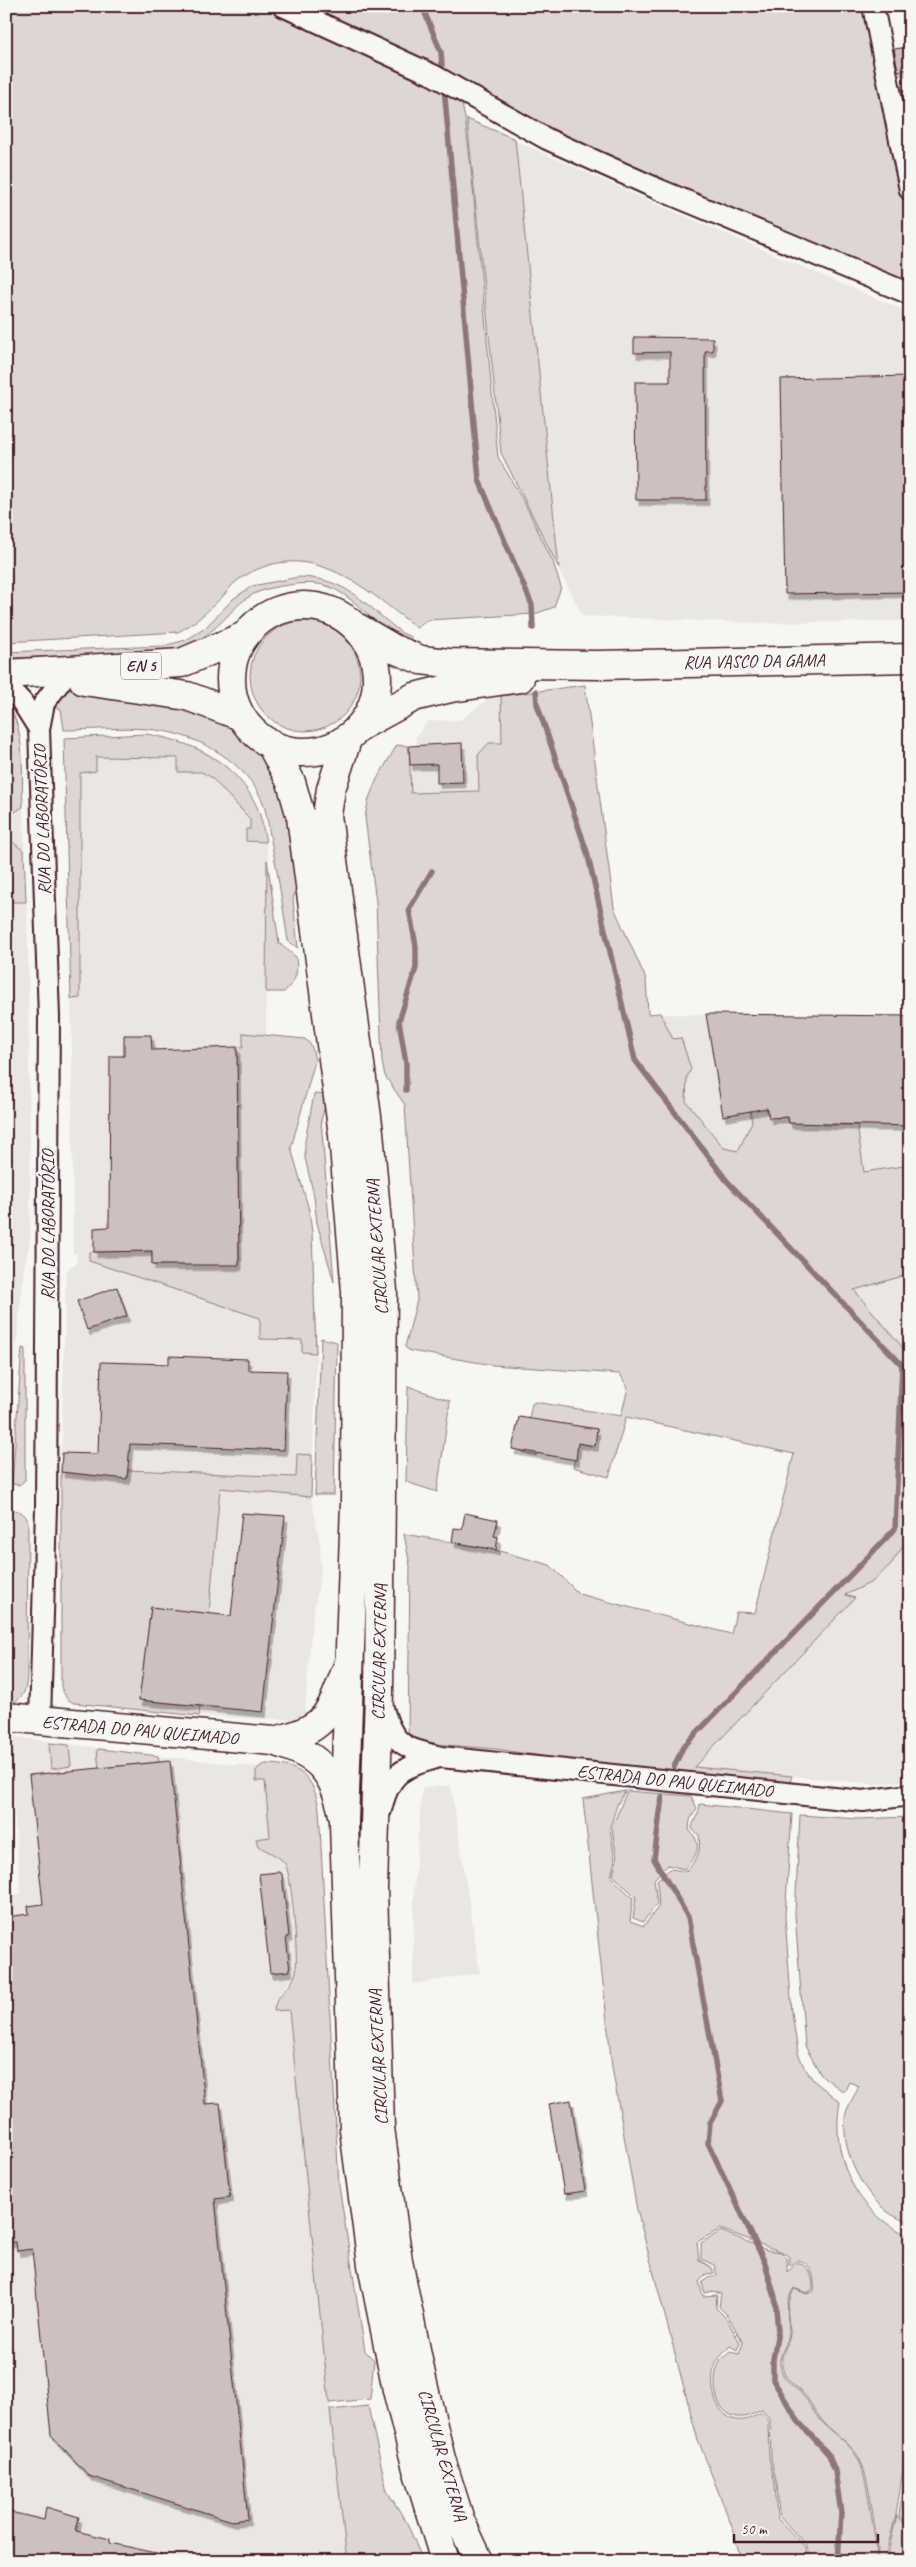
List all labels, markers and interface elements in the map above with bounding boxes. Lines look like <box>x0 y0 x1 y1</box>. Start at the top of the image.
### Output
street label: RUA VASCO DA GAMA <box>683 649 826 673</box>
road number: EN 5 <box>121 652 161 679</box>
street label: RUA DO LABORATÓRIO <box>28 743 56 895</box>
street label: RUA DO LABORATÓRIO <box>37 1148 59 1300</box>
street label: CIRCULAR EXTERNA <box>361 1177 393 1316</box>
street label: CIRCULAR EXTERNA <box>367 1583 391 1720</box>
street label: ESTRADA DO PAU QUEIMADO <box>41 1710 241 1750</box>
street label: ESTRADA DO PAU QUEIMADO <box>576 1760 776 1802</box>
street label: CIRCULAR EXTERNA <box>363 1987 393 2126</box>
street label: CIRCULAR EXTERNA <box>414 2386 473 2524</box>
scale bar <box>734 2512 877 2544</box>
text: 50 m <box>741 2520 768 2539</box>

